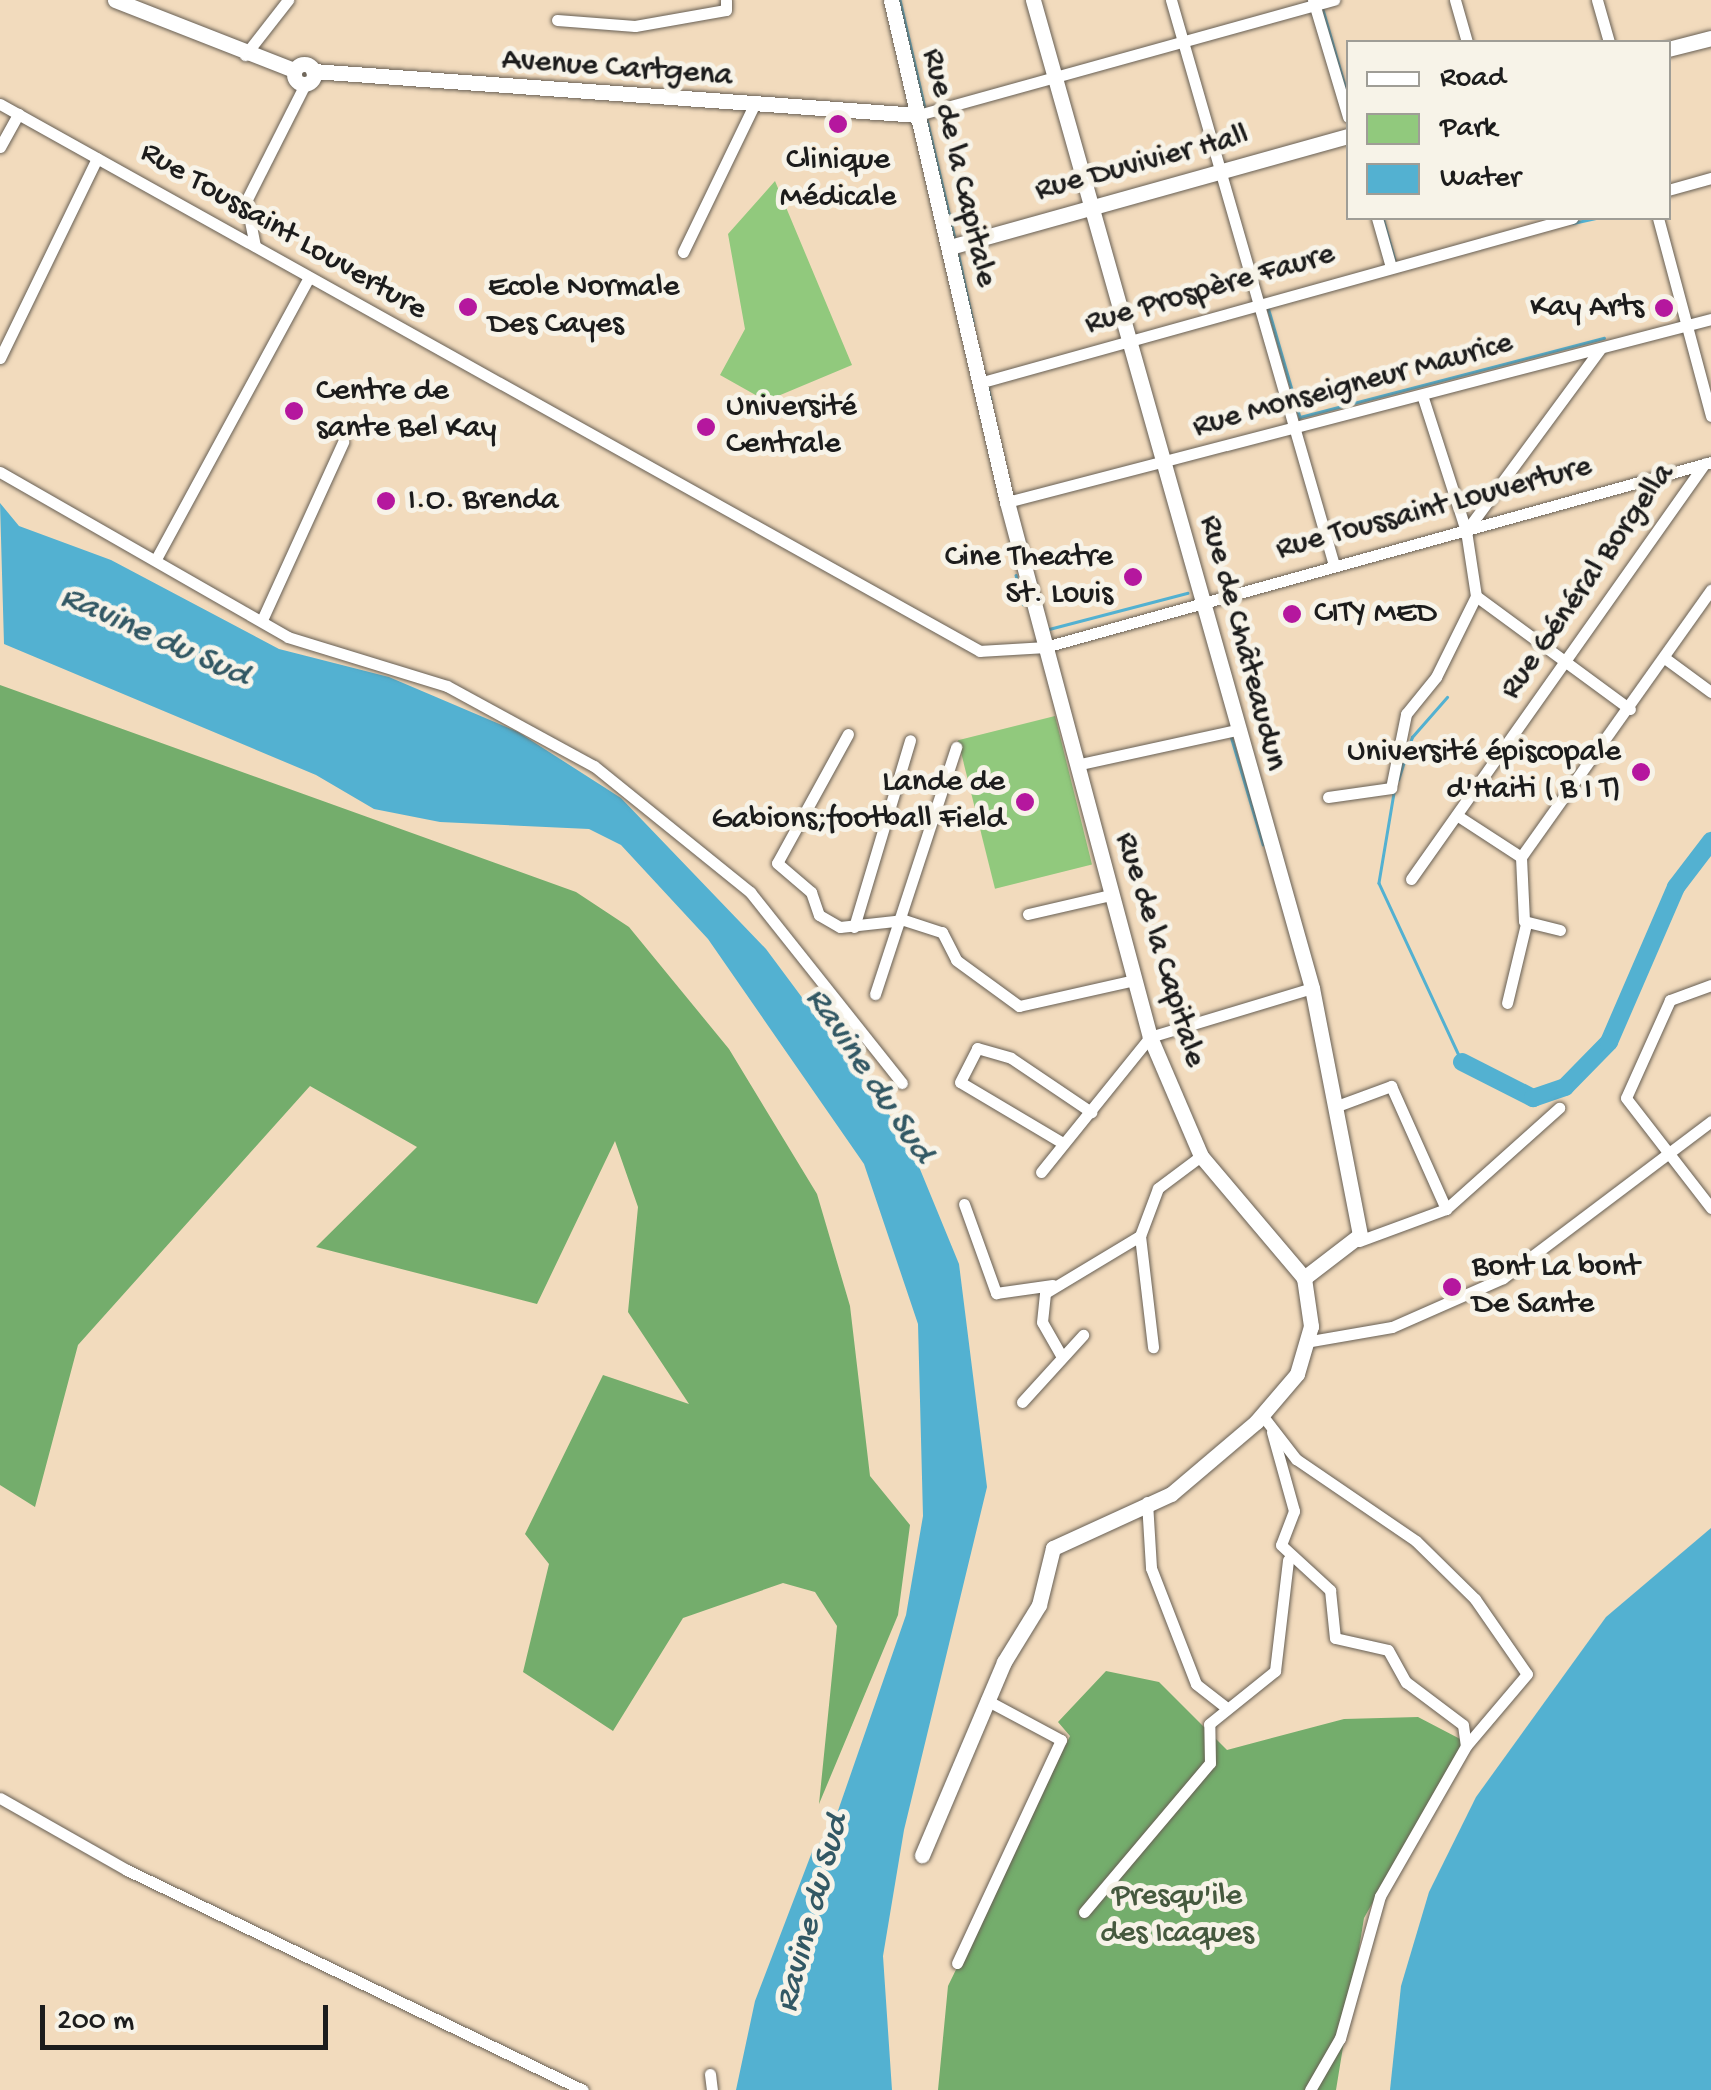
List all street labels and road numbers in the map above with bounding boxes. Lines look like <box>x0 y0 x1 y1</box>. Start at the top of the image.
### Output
street label: Avenue Cartgena <box>500 42 734 96</box>
street label: Rue de la Capitale <box>912 45 1004 291</box>
street label: Rue Duvivier Hall <box>1031 117 1253 211</box>
street label: Rue Toussaint Louverture <box>133 134 433 330</box>
street label: Rue Prospère Faure <box>1081 236 1339 344</box>
street label: Rue Monseigneur Maurice <box>1189 325 1517 447</box>
street label: Rue Toussaint Louverture <box>1272 448 1596 570</box>
street label: Rue Général Borgella <box>1492 457 1684 707</box>
street label: Rue de Châteaudun <box>1190 511 1294 775</box>
street label: Rue de la Capitale <box>1105 828 1213 1072</box>

